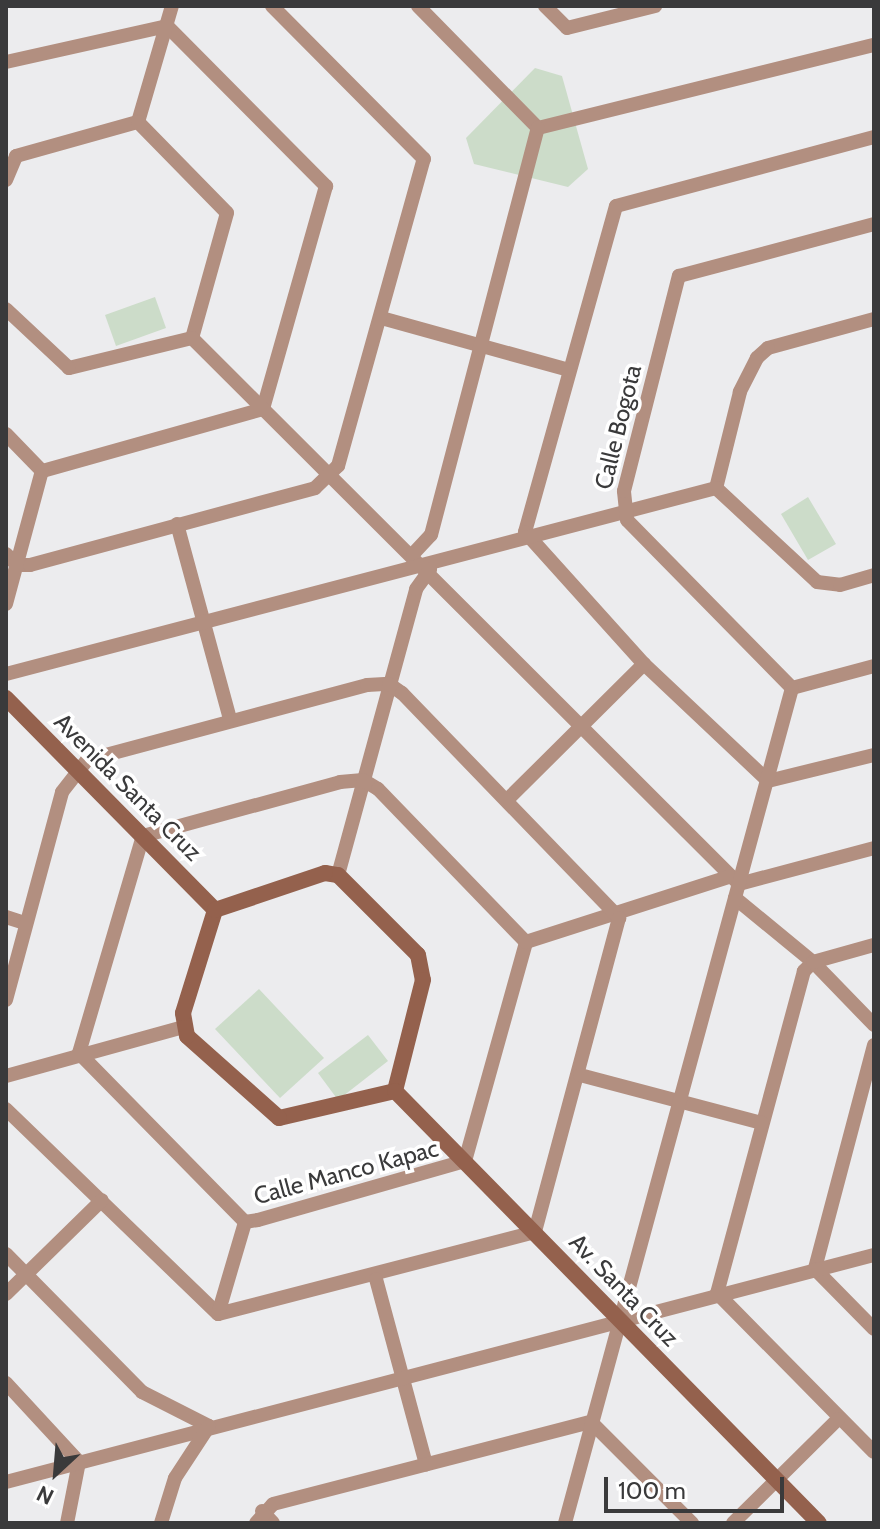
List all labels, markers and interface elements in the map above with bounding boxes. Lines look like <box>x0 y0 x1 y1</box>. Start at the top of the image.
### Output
street label: Calle Bogota <box>589 362 647 492</box>
street label: Avenida Santa Cruz <box>48 707 208 867</box>
street label: Calle Manco Kapac <box>251 1134 441 1210</box>
street label: Av. Santa Cruz <box>563 1228 685 1352</box>
north arrow <box>16 1433 96 1513</box>
scale bar <box>608 1461 788 1511</box>
text: 100 m <box>618 1476 686 1505</box>
text: N <box>32 1479 58 1511</box>

